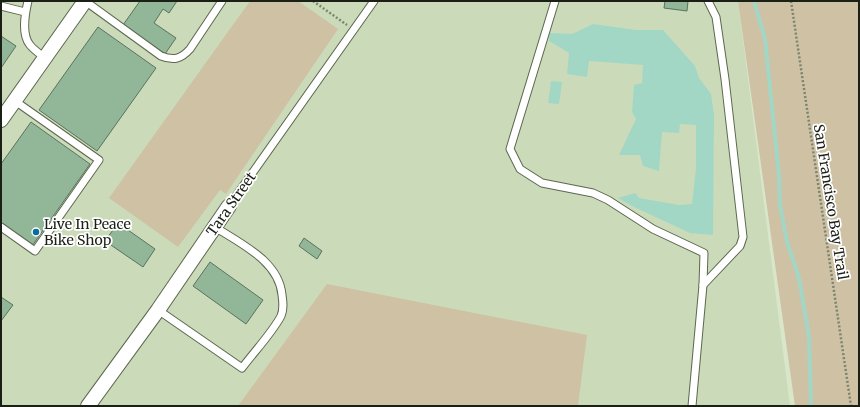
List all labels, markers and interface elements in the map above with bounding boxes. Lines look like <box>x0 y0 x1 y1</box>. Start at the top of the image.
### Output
street label: San Francisco Bay Trail <box>810 123 852 282</box>
street label: Tara Street <box>202 168 260 239</box>
place label: Live In Peace Bike Shop <box>44 215 131 249</box>
marker: Live In Peace Bike Shop <box>31 227 41 237</box>

